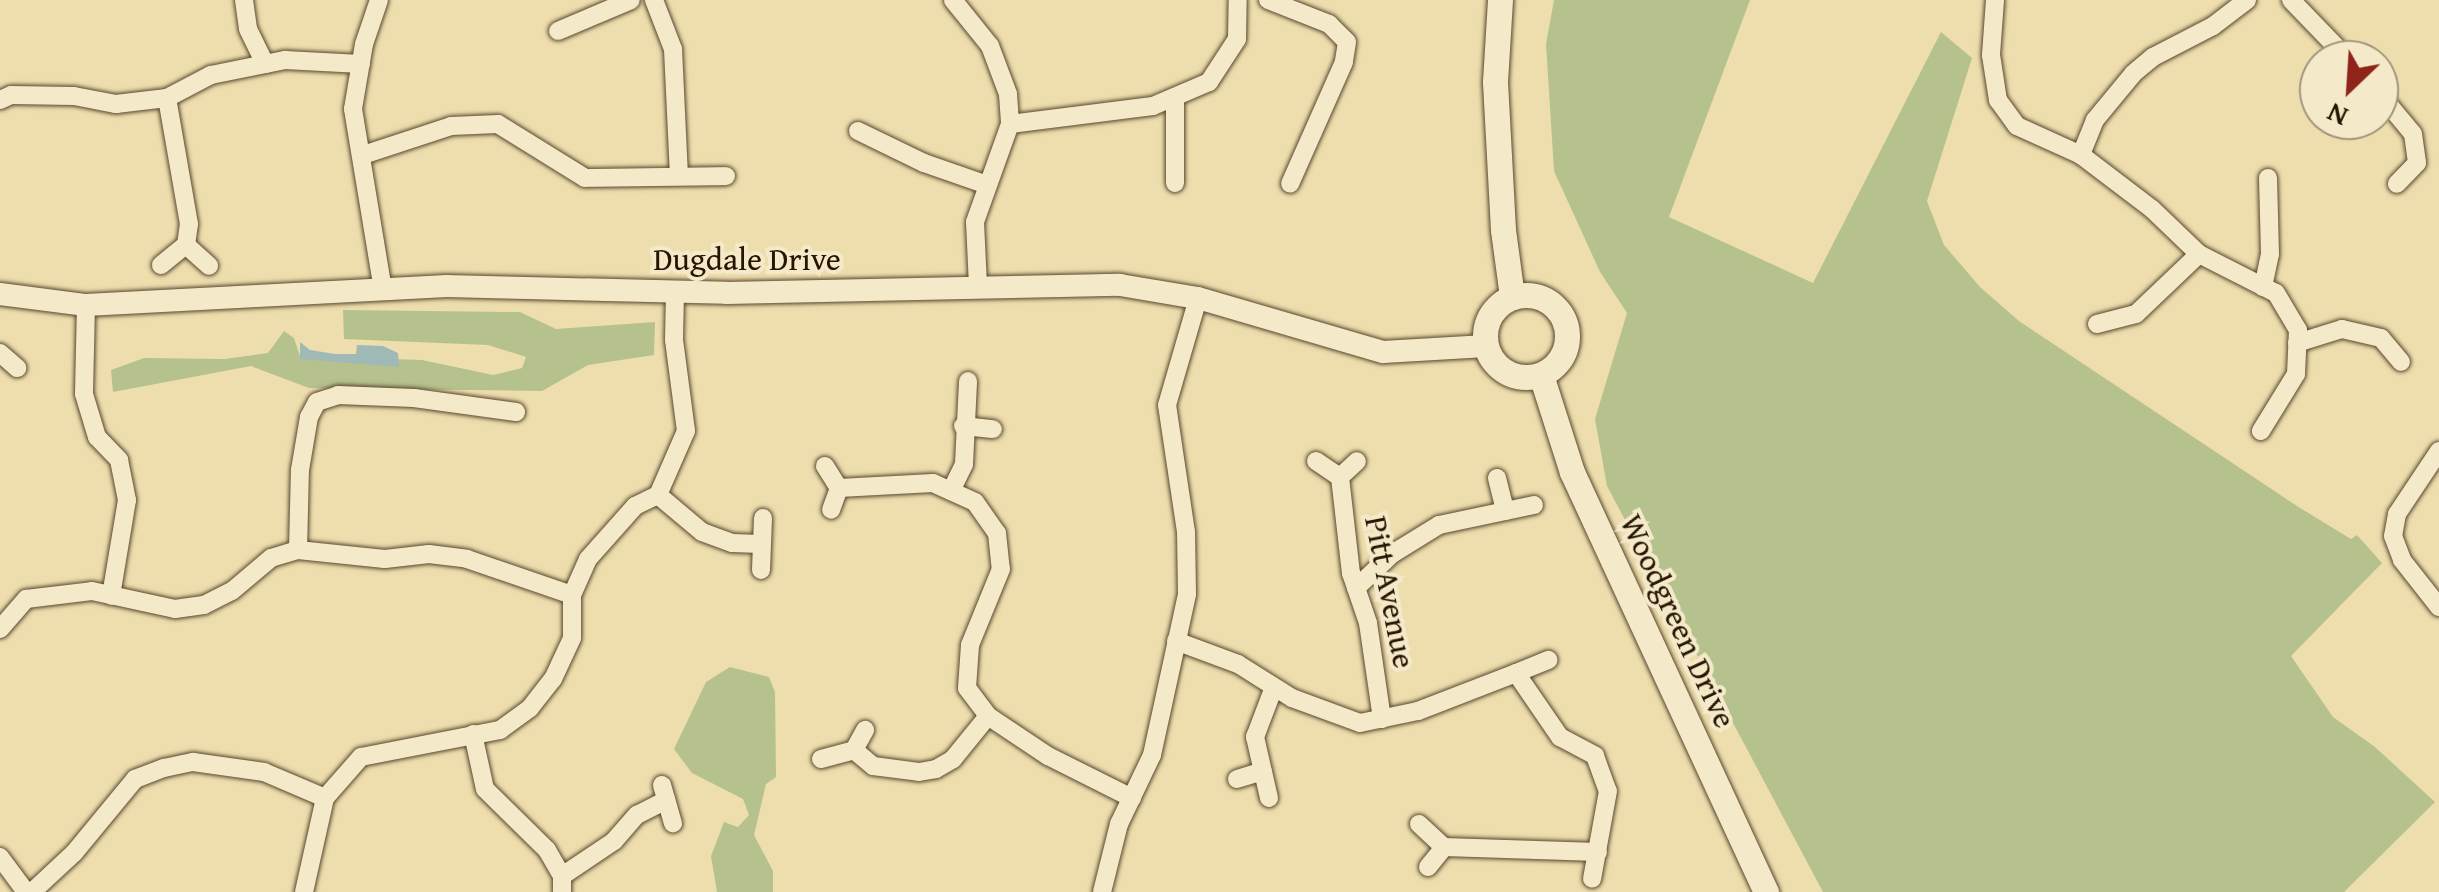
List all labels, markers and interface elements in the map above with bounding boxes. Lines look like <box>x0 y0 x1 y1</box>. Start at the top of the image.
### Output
north arrow <box>2299 40 2399 140</box>
text: N <box>2320 93 2354 138</box>
street label: Dugdale Drive <box>653 240 841 278</box>
street label: Woodgreen Drive <box>1612 508 1744 734</box>
street label: Pitt Avenue <box>1356 513 1424 671</box>

